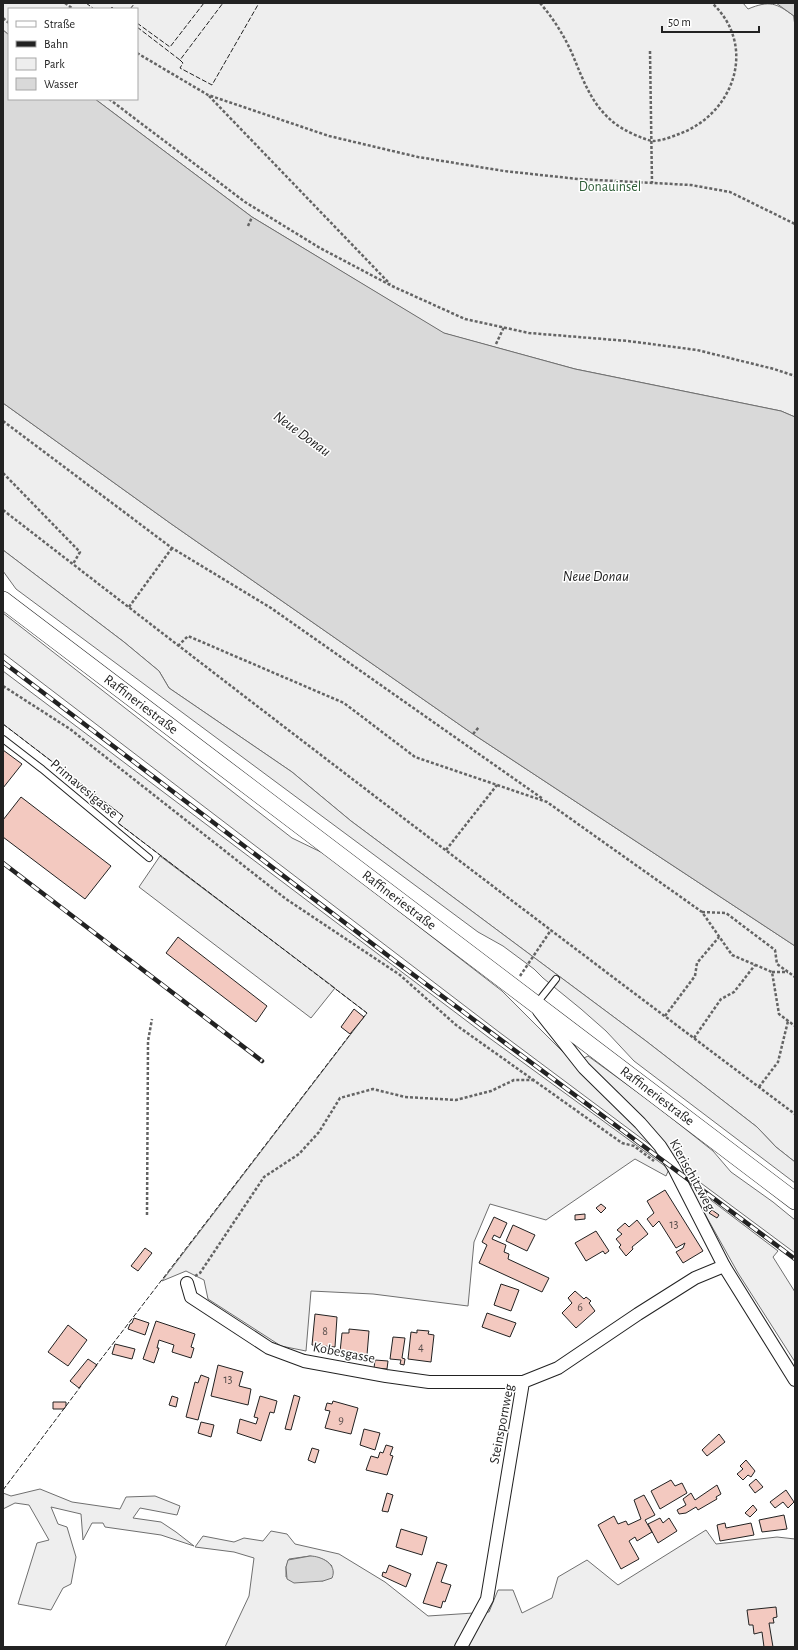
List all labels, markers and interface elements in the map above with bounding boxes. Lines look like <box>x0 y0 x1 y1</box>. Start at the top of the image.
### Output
legend <box>8 8 138 100</box>
scale bar <box>662 8 759 34</box>
text: 50 m <box>668 16 691 28</box>
text: Straße <box>44 18 75 30</box>
text: Bahn <box>44 38 68 50</box>
text: Park <box>44 58 65 70</box>
text: Wasser <box>44 78 78 90</box>
park label: Donauinsel <box>579 180 641 194</box>
water label: Neue Donau <box>271 408 333 460</box>
water label: Neue Donau <box>563 569 629 584</box>
street label: Raffineriestraße <box>101 672 180 737</box>
street label: Primavesigasse <box>48 757 120 821</box>
street label: Raffineriestraße <box>359 868 438 933</box>
street label: Raffineriestraße <box>617 1064 697 1129</box>
street label: Kierischitzweg <box>667 1137 717 1213</box>
house number: 13 <box>669 1218 679 1230</box>
house number: 6 <box>577 1301 583 1313</box>
house number: 8 <box>322 1325 328 1337</box>
street label: Kobesgasse <box>312 1340 376 1366</box>
house number: 4 <box>418 1341 424 1353</box>
house number: 13 <box>223 1373 233 1385</box>
street label: Steinspornweg <box>487 1383 517 1465</box>
house number: 9 <box>338 1414 344 1426</box>

